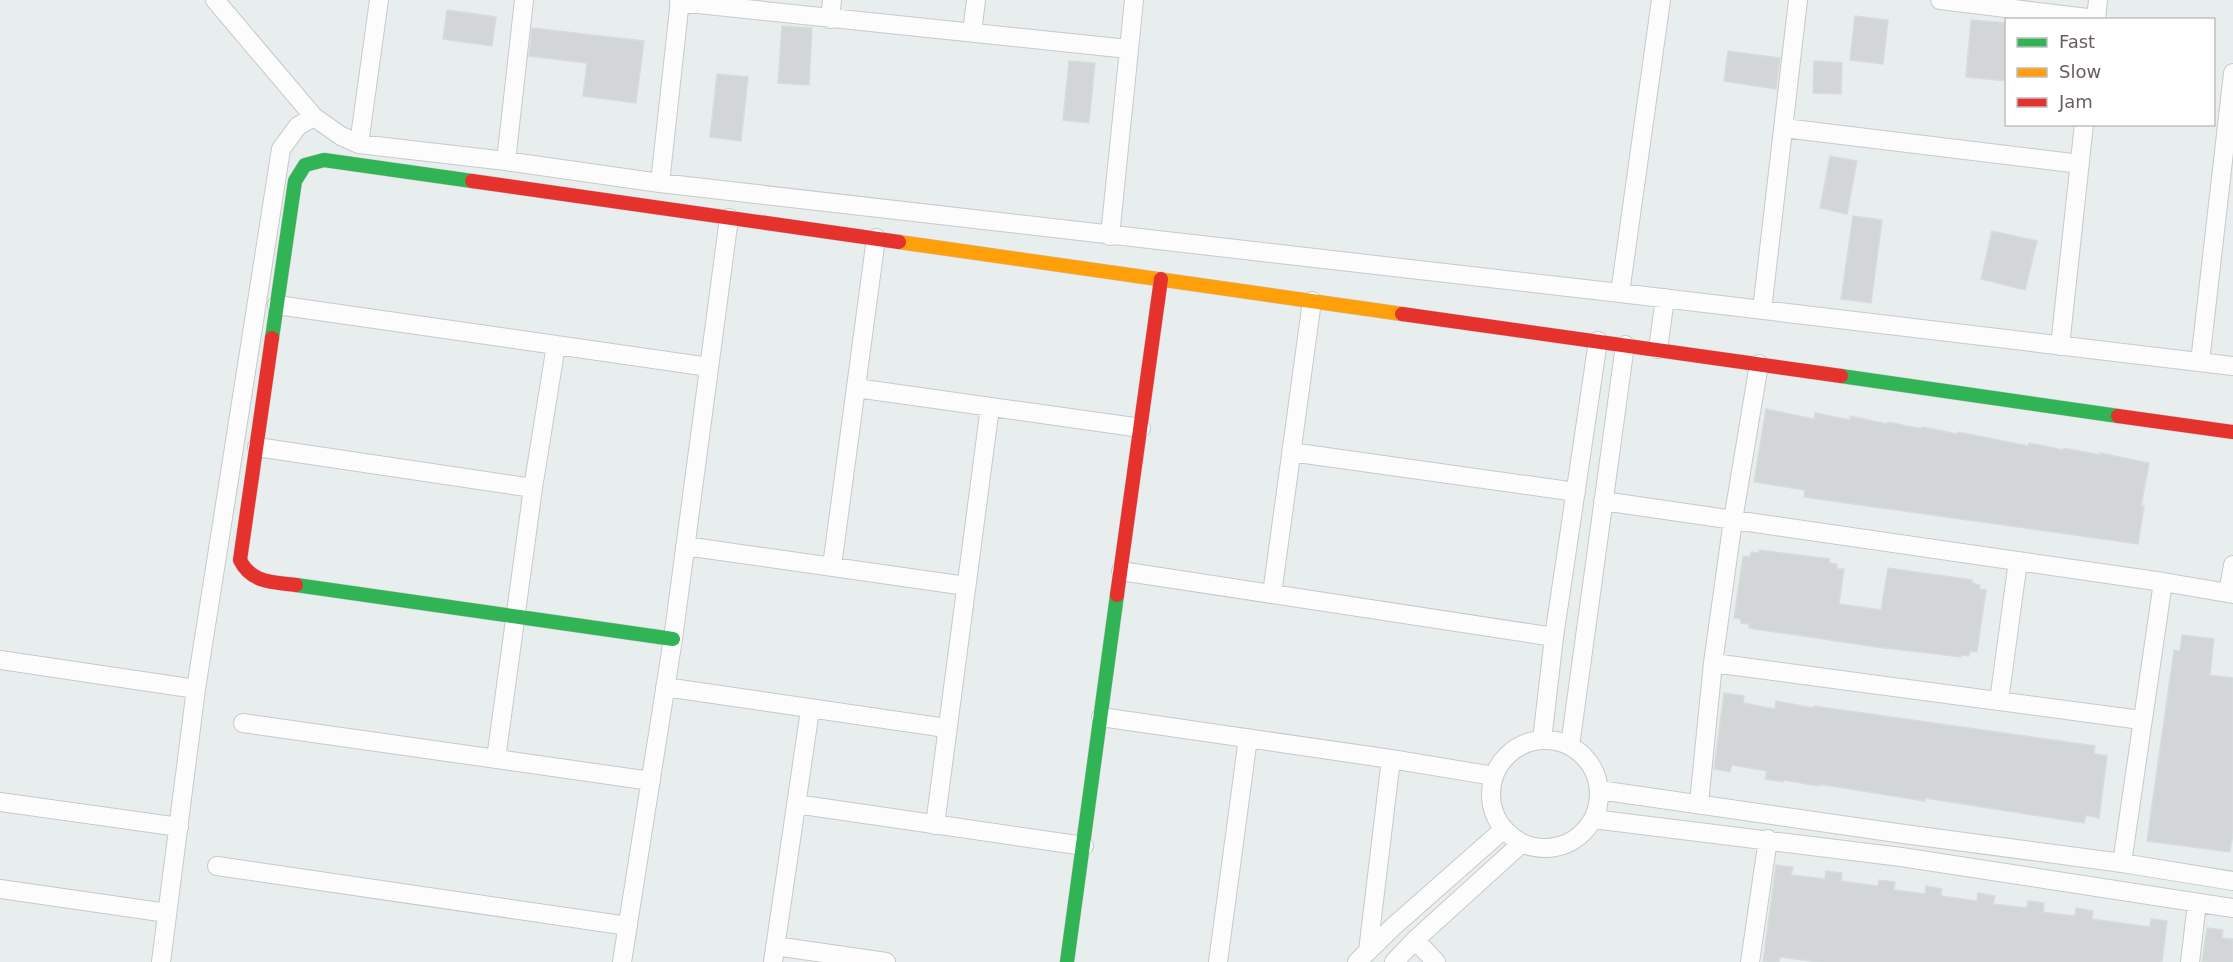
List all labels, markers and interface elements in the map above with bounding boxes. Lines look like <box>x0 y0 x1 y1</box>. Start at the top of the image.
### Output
legend <box>2005 18 2215 126</box>
text: Fast <box>2059 31 2095 52</box>
text: Slow <box>2059 61 2101 82</box>
text: Jam <box>2058 91 2093 112</box>

